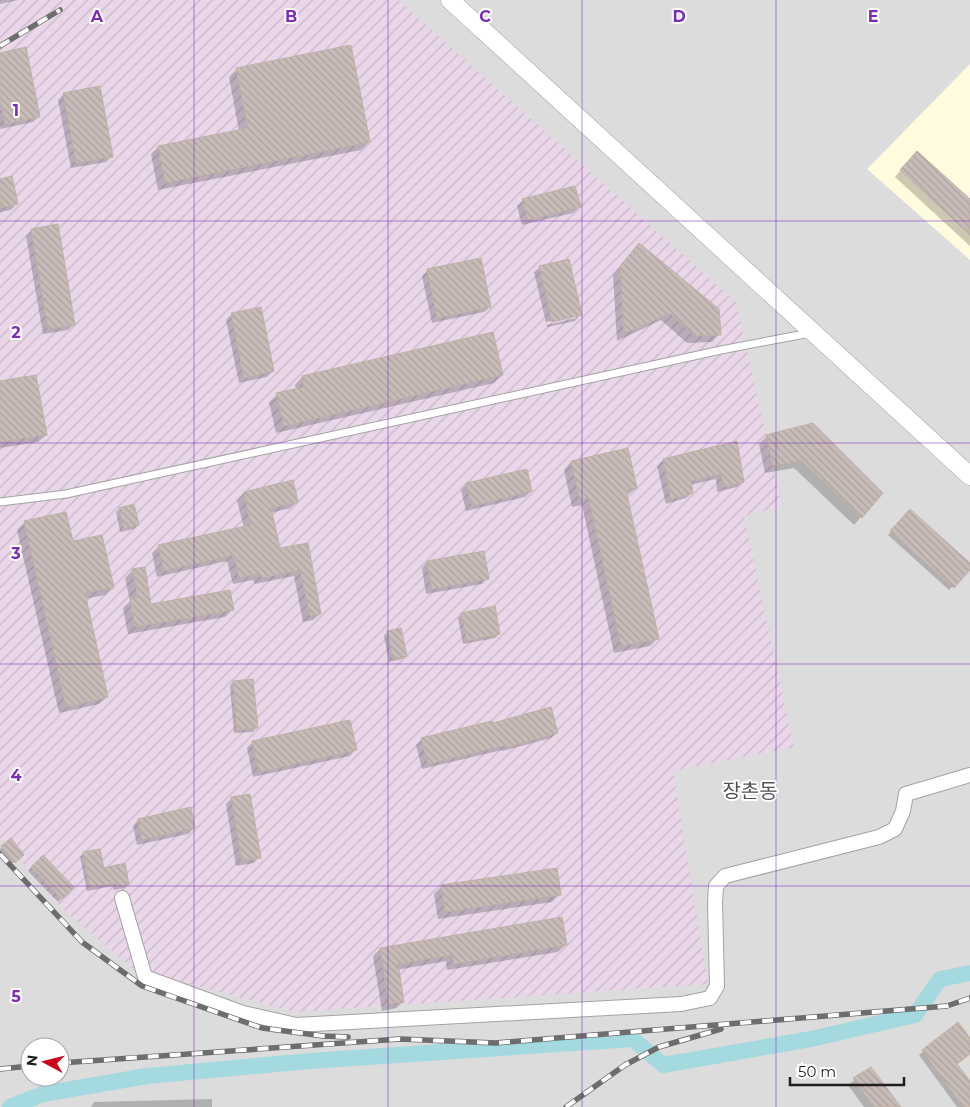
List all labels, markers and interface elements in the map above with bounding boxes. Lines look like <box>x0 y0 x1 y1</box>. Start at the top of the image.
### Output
text: A <box>90 7 104 26</box>
text: B <box>285 7 297 26</box>
text: C <box>479 7 491 26</box>
text: D <box>672 7 686 26</box>
text: E <box>868 7 878 26</box>
text: 1 <box>13 101 19 120</box>
text: 2 <box>11 323 21 342</box>
text: 3 <box>10 544 21 563</box>
text: 4 <box>10 766 22 785</box>
district label: 장촌동 <box>722 779 778 803</box>
text: 5 <box>11 987 21 1006</box>
north arrow <box>20 1037 70 1087</box>
text: N <box>22 1054 42 1067</box>
scale bar <box>790 1054 904 1086</box>
text: 50 m <box>798 1062 836 1081</box>

